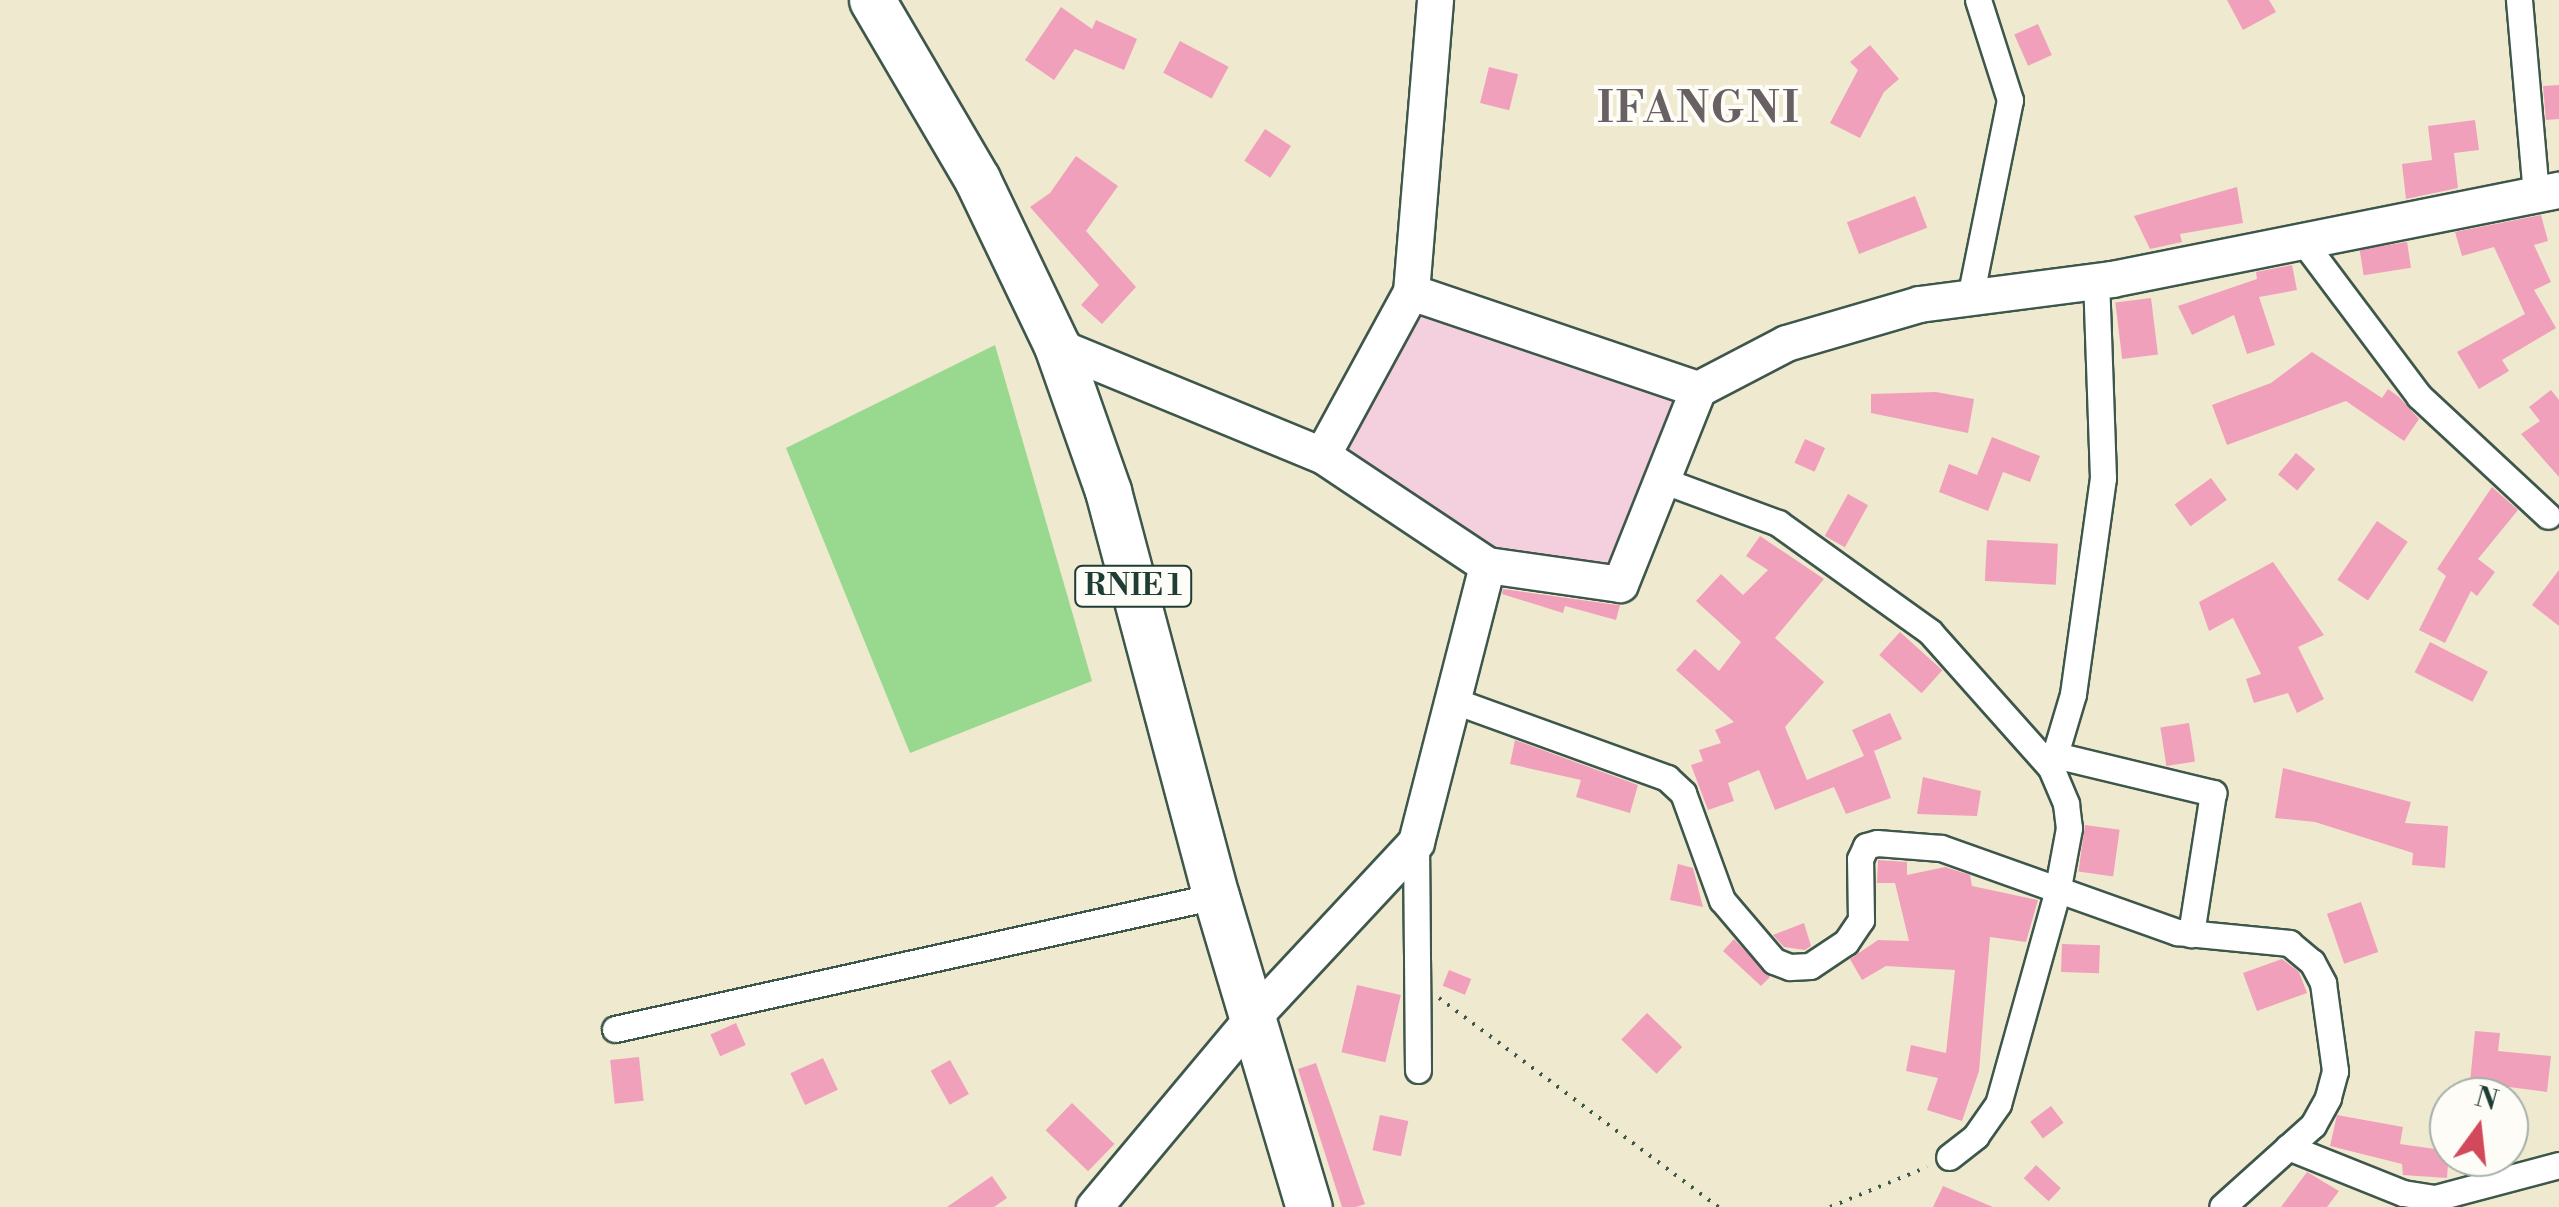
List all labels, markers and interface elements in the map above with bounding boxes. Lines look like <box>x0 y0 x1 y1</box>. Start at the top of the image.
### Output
district label: IFANGNI <box>1597 85 1801 135</box>
road number: RNIE 1 <box>1073 561 1193 611</box>
north arrow <box>2429 1077 2529 1177</box>
text: N <box>2471 1080 2502 1119</box>

